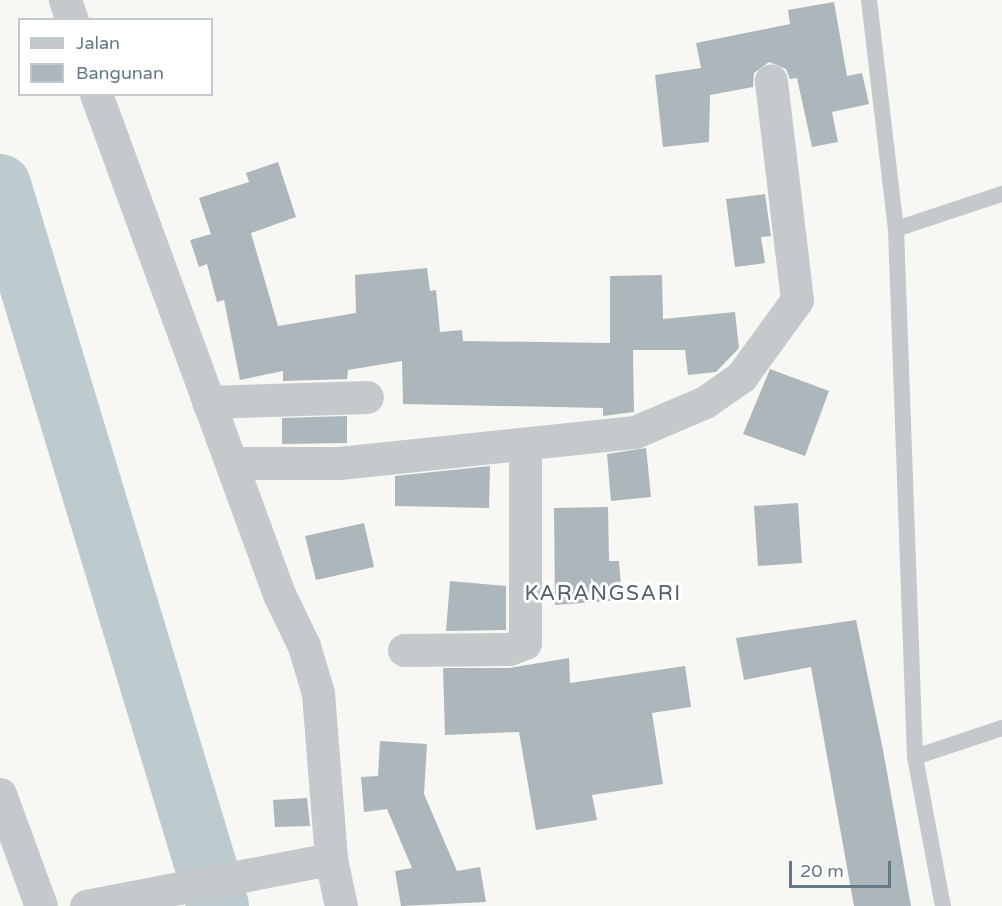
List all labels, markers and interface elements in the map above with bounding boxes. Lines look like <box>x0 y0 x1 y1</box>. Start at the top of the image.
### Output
legend <box>18 18 213 96</box>
text: Jalan <box>76 32 120 54</box>
text: Bangunan <box>76 62 164 84</box>
district label: KARANGSARI <box>524 581 682 607</box>
scale bar <box>792 849 894 887</box>
text: 20 m <box>800 860 844 882</box>

